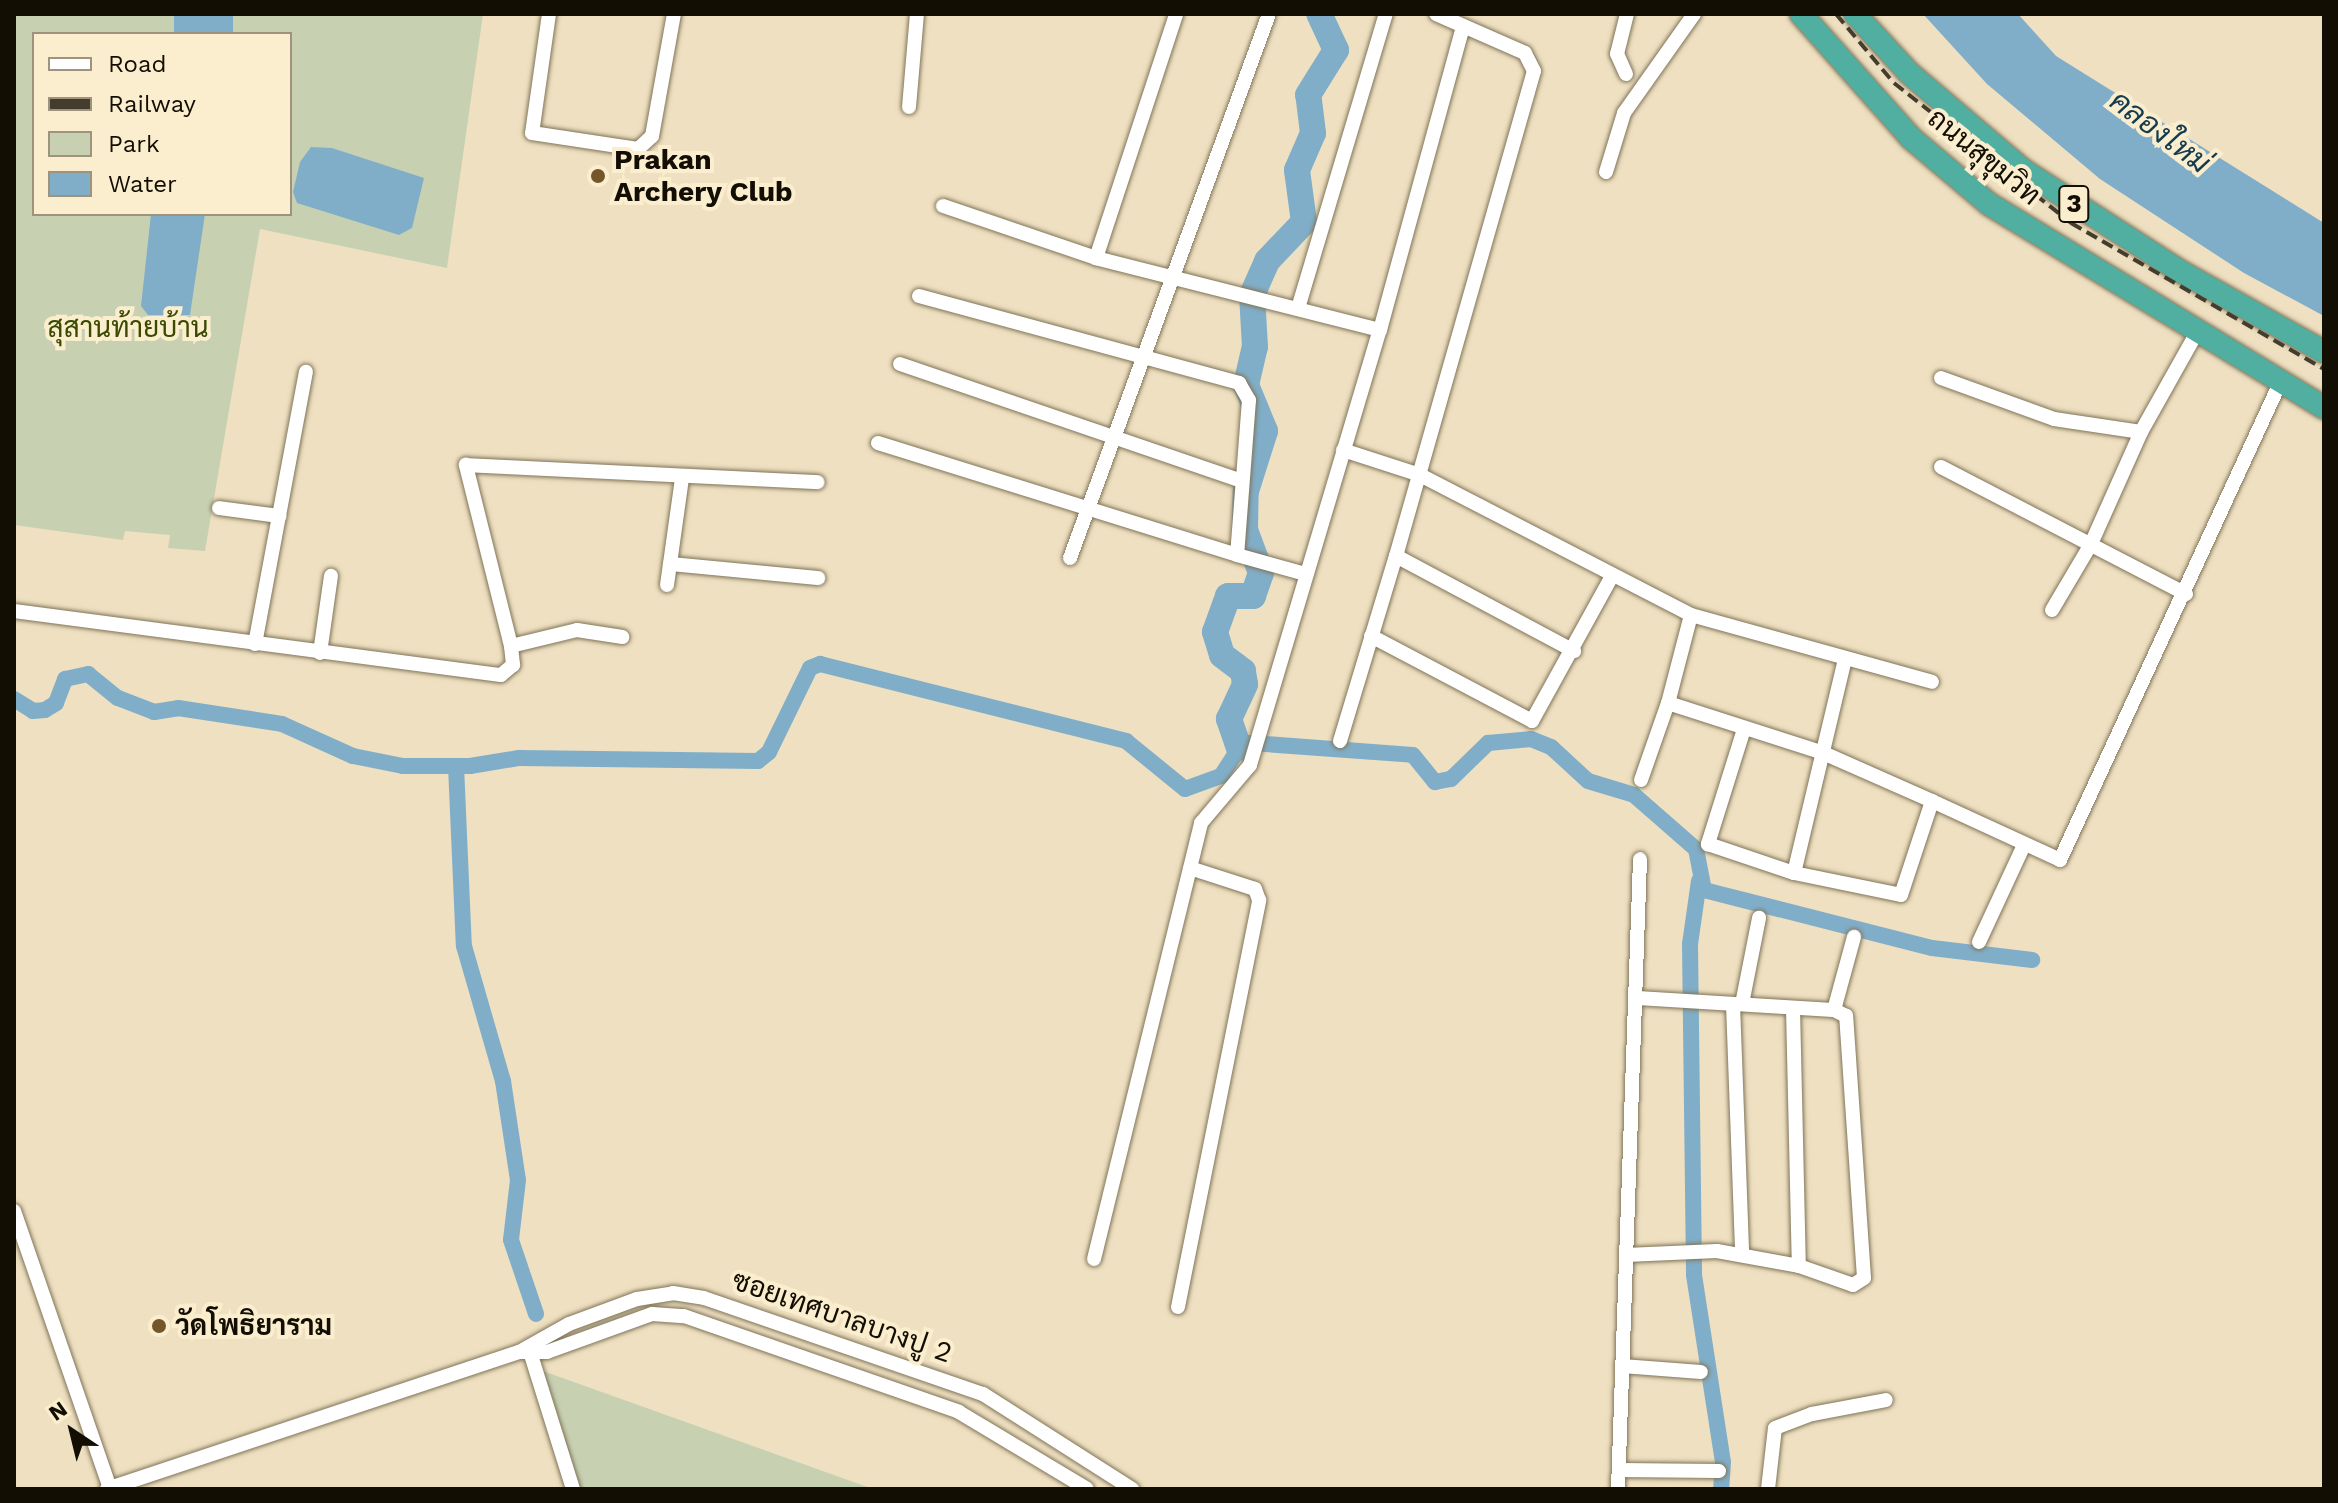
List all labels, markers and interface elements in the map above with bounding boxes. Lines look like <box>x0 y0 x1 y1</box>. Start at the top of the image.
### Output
legend <box>32 32 292 216</box>
text: Road <box>108 50 167 78</box>
water label: คลองใหม่ <box>2103 83 2217 181</box>
text: Railway <box>108 90 196 118</box>
street label: ถนนสุขุมวิท <box>1921 102 2047 212</box>
text: Park <box>108 130 160 158</box>
place label: Prakan Archery Club <box>614 143 793 209</box>
marker: Prakan Archery Club <box>589 167 607 185</box>
text: Water <box>108 170 177 198</box>
road number: 3 <box>2058 182 2090 226</box>
park label: สุสานท้ายบ้าน <box>47 311 209 345</box>
street label: ซอยเทศบาลบางปู 2 <box>728 1264 956 1370</box>
place label: วัดโพธิยาราม <box>175 1309 332 1343</box>
marker: วัดโพธิยาราม <box>150 1317 168 1335</box>
north arrow <box>32 1391 112 1471</box>
text: N <box>44 1396 72 1426</box>

